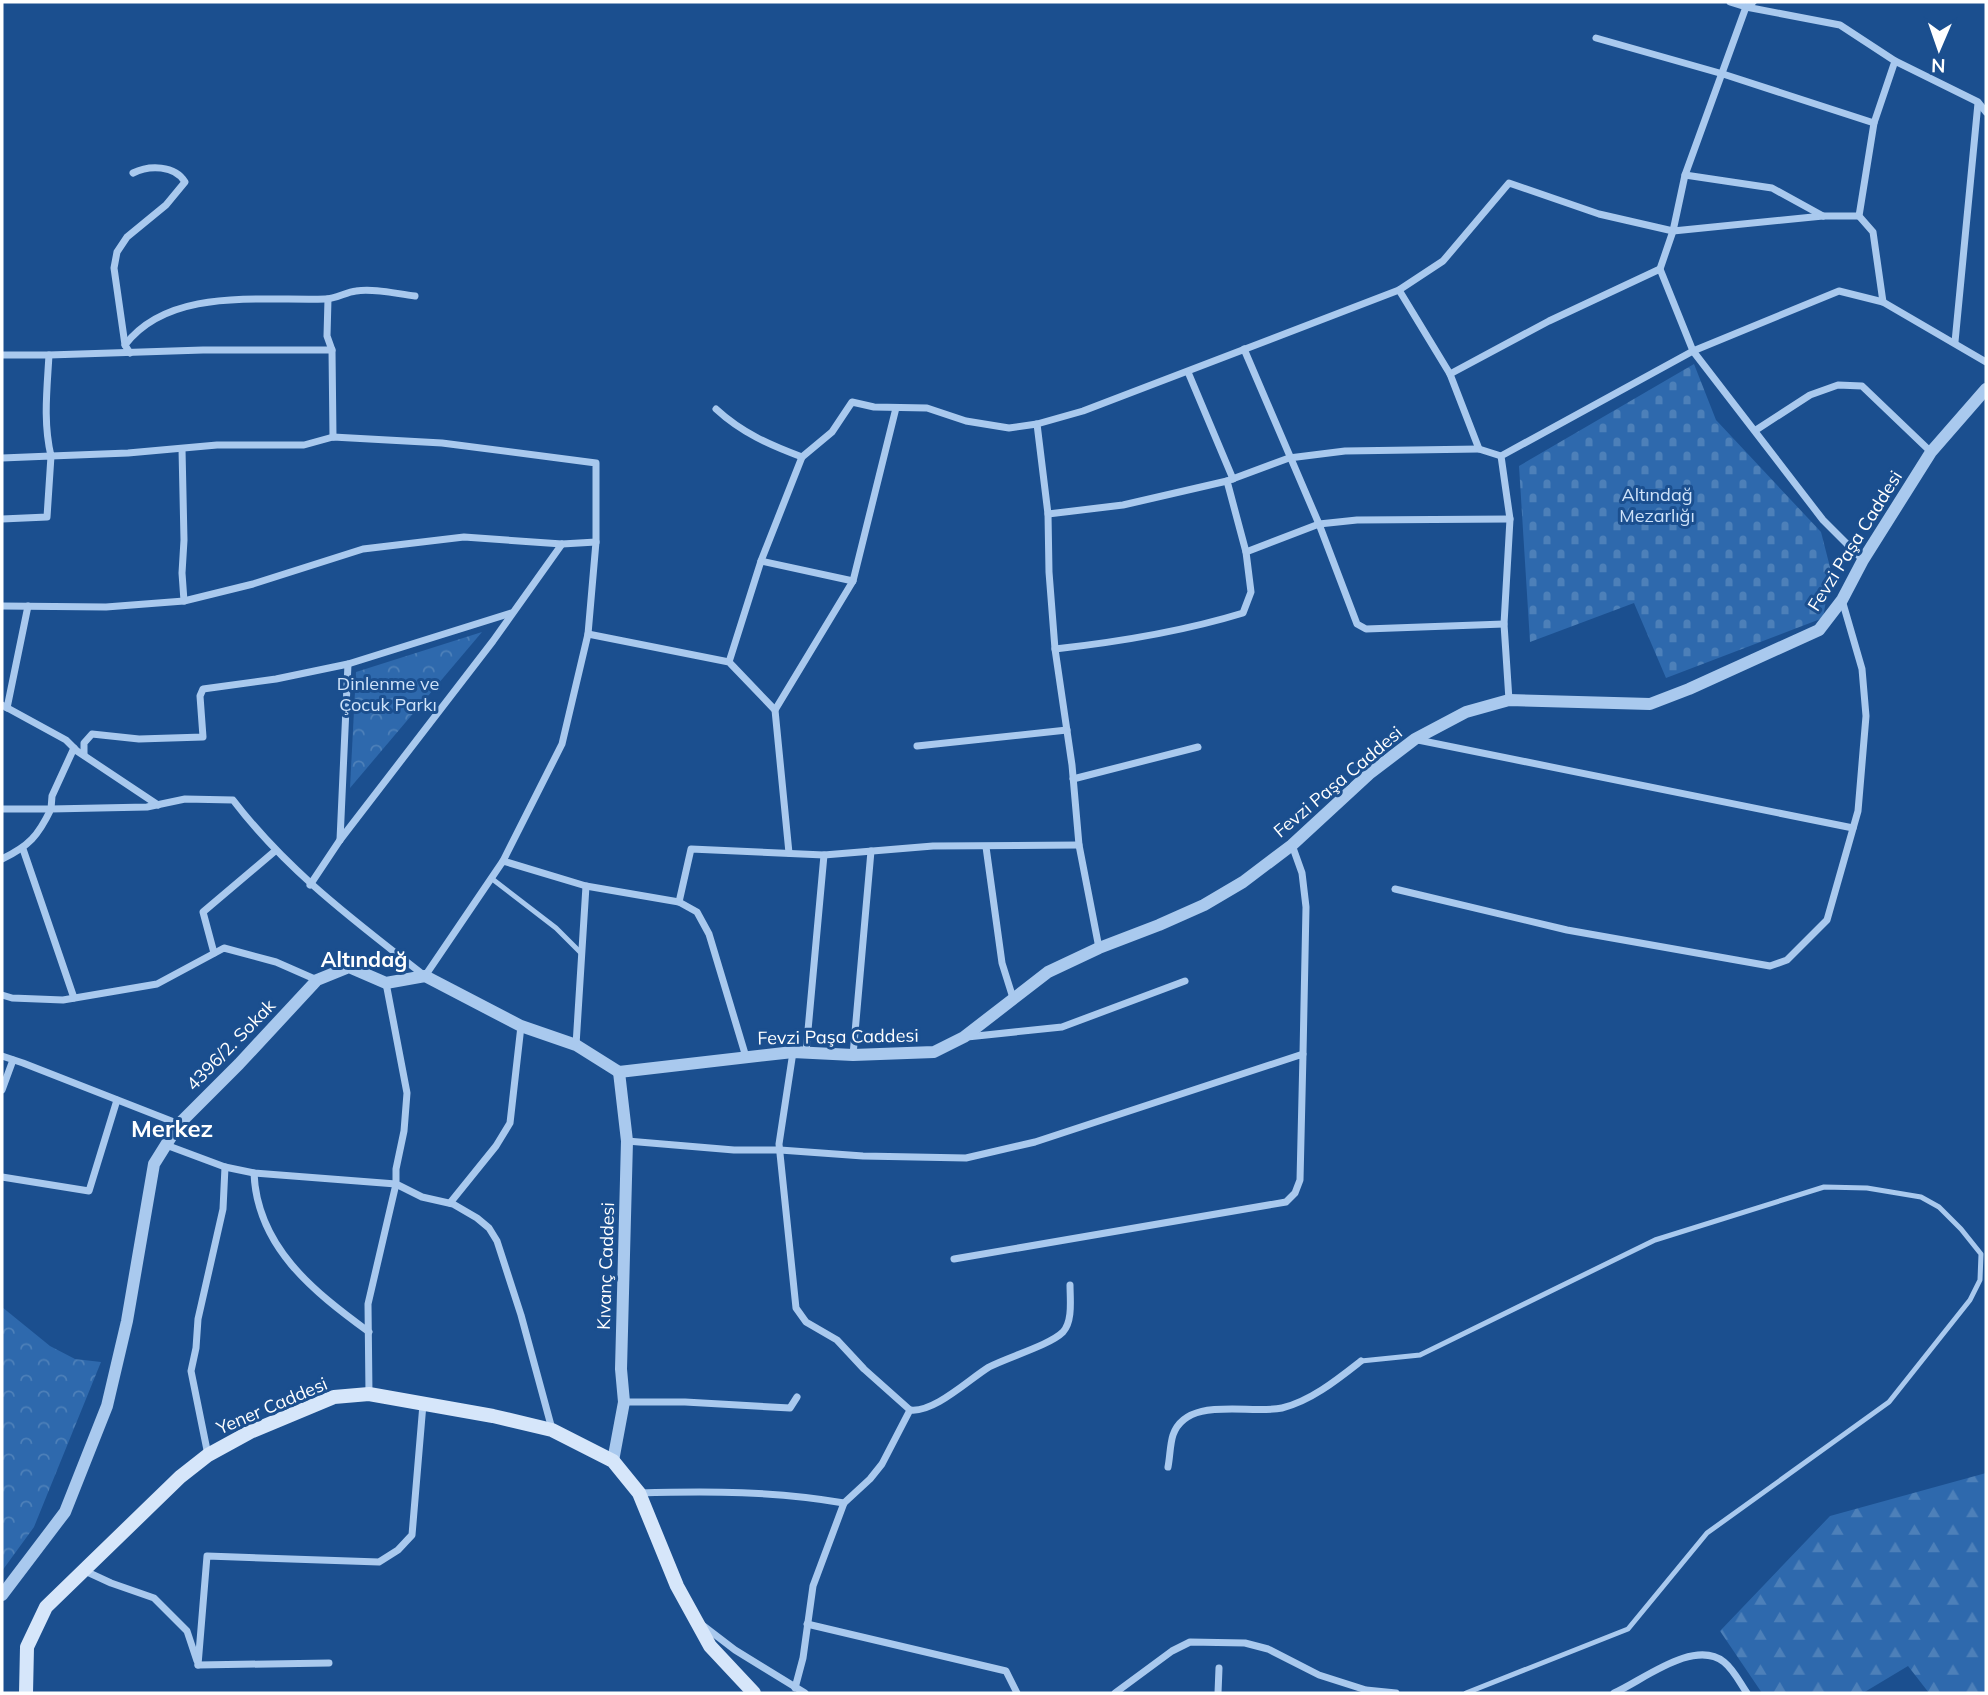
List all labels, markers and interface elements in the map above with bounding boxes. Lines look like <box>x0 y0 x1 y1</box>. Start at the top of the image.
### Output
north arrow <box>1904 14 1974 84</box>
text: N <box>1931 54 1946 78</box>
street label: Fevzi Paşa Caddesi <box>1802 466 1907 615</box>
park label: Altındağ Mezarlığı <box>1619 483 1695 527</box>
park label: Dinlenme ve Çocuk Parkı <box>337 672 439 716</box>
street label: Fevzi Paşa Caddesi <box>1269 721 1407 842</box>
district label: Altındağ <box>321 946 407 972</box>
street label: 4396/2. Sokak <box>181 993 281 1095</box>
street label: Fevzi Paşa Caddesi <box>757 1024 919 1049</box>
district label: Merkez <box>131 1113 213 1143</box>
street label: Kıvanç Caddesi <box>592 1202 619 1330</box>
street label: Yener Caddesi <box>212 1372 331 1440</box>

